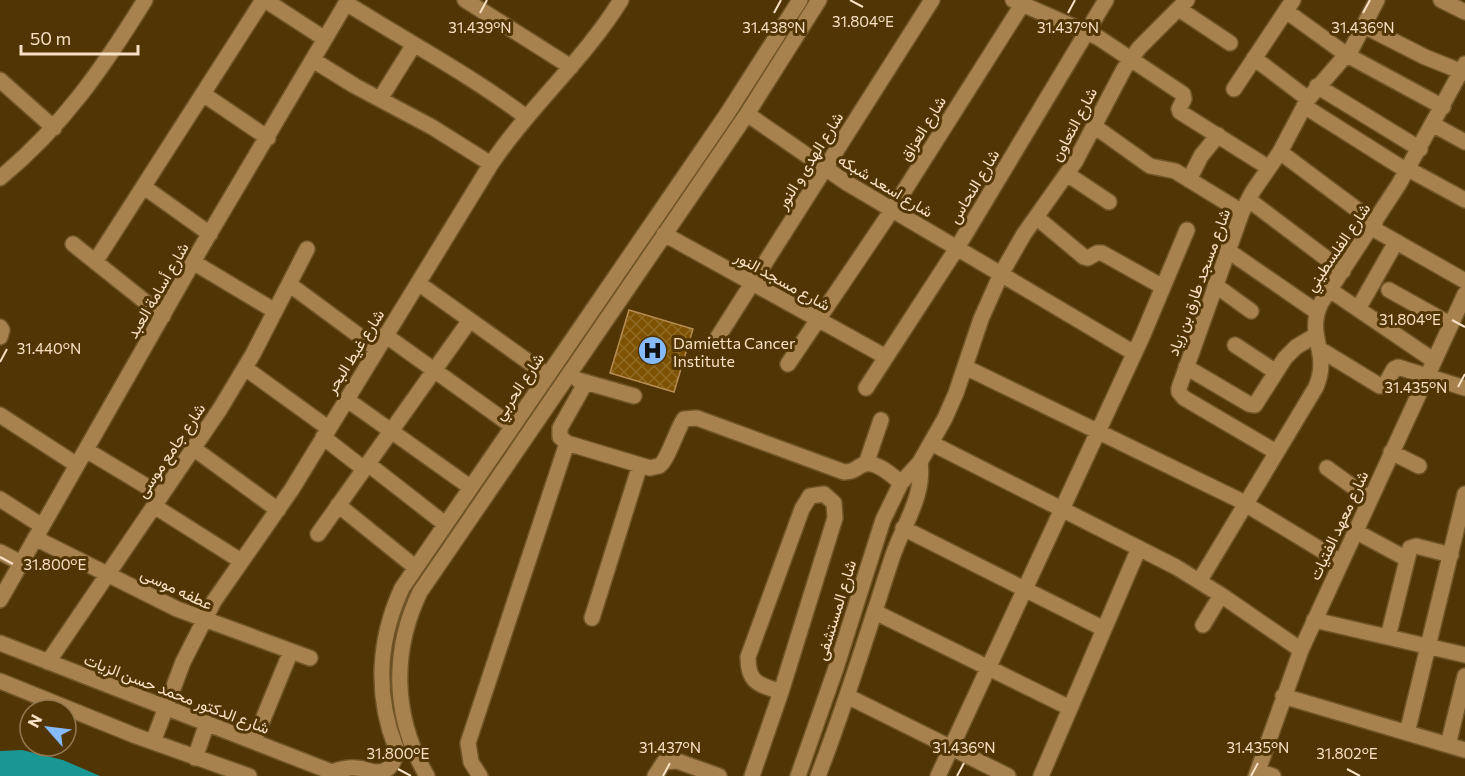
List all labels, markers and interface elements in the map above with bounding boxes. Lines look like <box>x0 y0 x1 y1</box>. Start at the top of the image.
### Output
text: 31.804°E <box>832 12 894 30</box>
scale bar <box>21 18 138 56</box>
text: 31.439°N <box>448 18 512 36</box>
text: 31.438°N <box>742 18 806 36</box>
text: 31.437°N <box>1037 18 1099 36</box>
text: 31.436°N <box>1331 18 1395 36</box>
text: 50 m <box>30 27 71 49</box>
street label: شارع التعاون <box>1046 84 1103 165</box>
street label: شارع العزاق <box>895 92 952 165</box>
street label: شارع الهدى و النور <box>771 108 849 214</box>
street label: شارع النحاس <box>943 146 1005 228</box>
street label: شارع اسعد شبكه <box>834 149 937 223</box>
street label: شارع الفلسطيني <box>1300 199 1378 298</box>
street label: شارع مسجد طارق بن زياد <box>1163 206 1236 359</box>
street label: شارع أسامة العبد <box>122 239 195 343</box>
street label: شارع مسجد النور <box>730 245 834 317</box>
street label: شارع غيط البحر <box>320 305 390 399</box>
text: 31.804°E <box>1379 310 1441 328</box>
place label: Damietta Cancer Institute <box>673 333 796 370</box>
hospital icon: Damietta Cancer Institute <box>636 335 668 367</box>
text: 31.440°N <box>17 339 81 357</box>
street label: شارع الحربي <box>489 349 552 426</box>
text: 31.435°N <box>1385 378 1447 396</box>
street label: شارع جامع موسى <box>131 399 211 503</box>
street label: شارع معهد الفتيات <box>1304 467 1374 584</box>
text: 31.800°E <box>24 555 87 573</box>
street label: شارع المستشفى <box>811 558 862 663</box>
street label: عطفه موسى <box>137 563 216 615</box>
street label: شارع الدكتور محمد حسن الزيات <box>81 649 272 740</box>
north arrow <box>18 698 78 758</box>
text: N <box>23 711 46 730</box>
text: 31.437°N <box>639 738 701 756</box>
text: 31.436°N <box>932 738 996 756</box>
text: 31.435°N <box>1227 738 1289 756</box>
text: 31.800°E <box>367 744 430 762</box>
text: 31.802°E <box>1316 744 1378 762</box>

